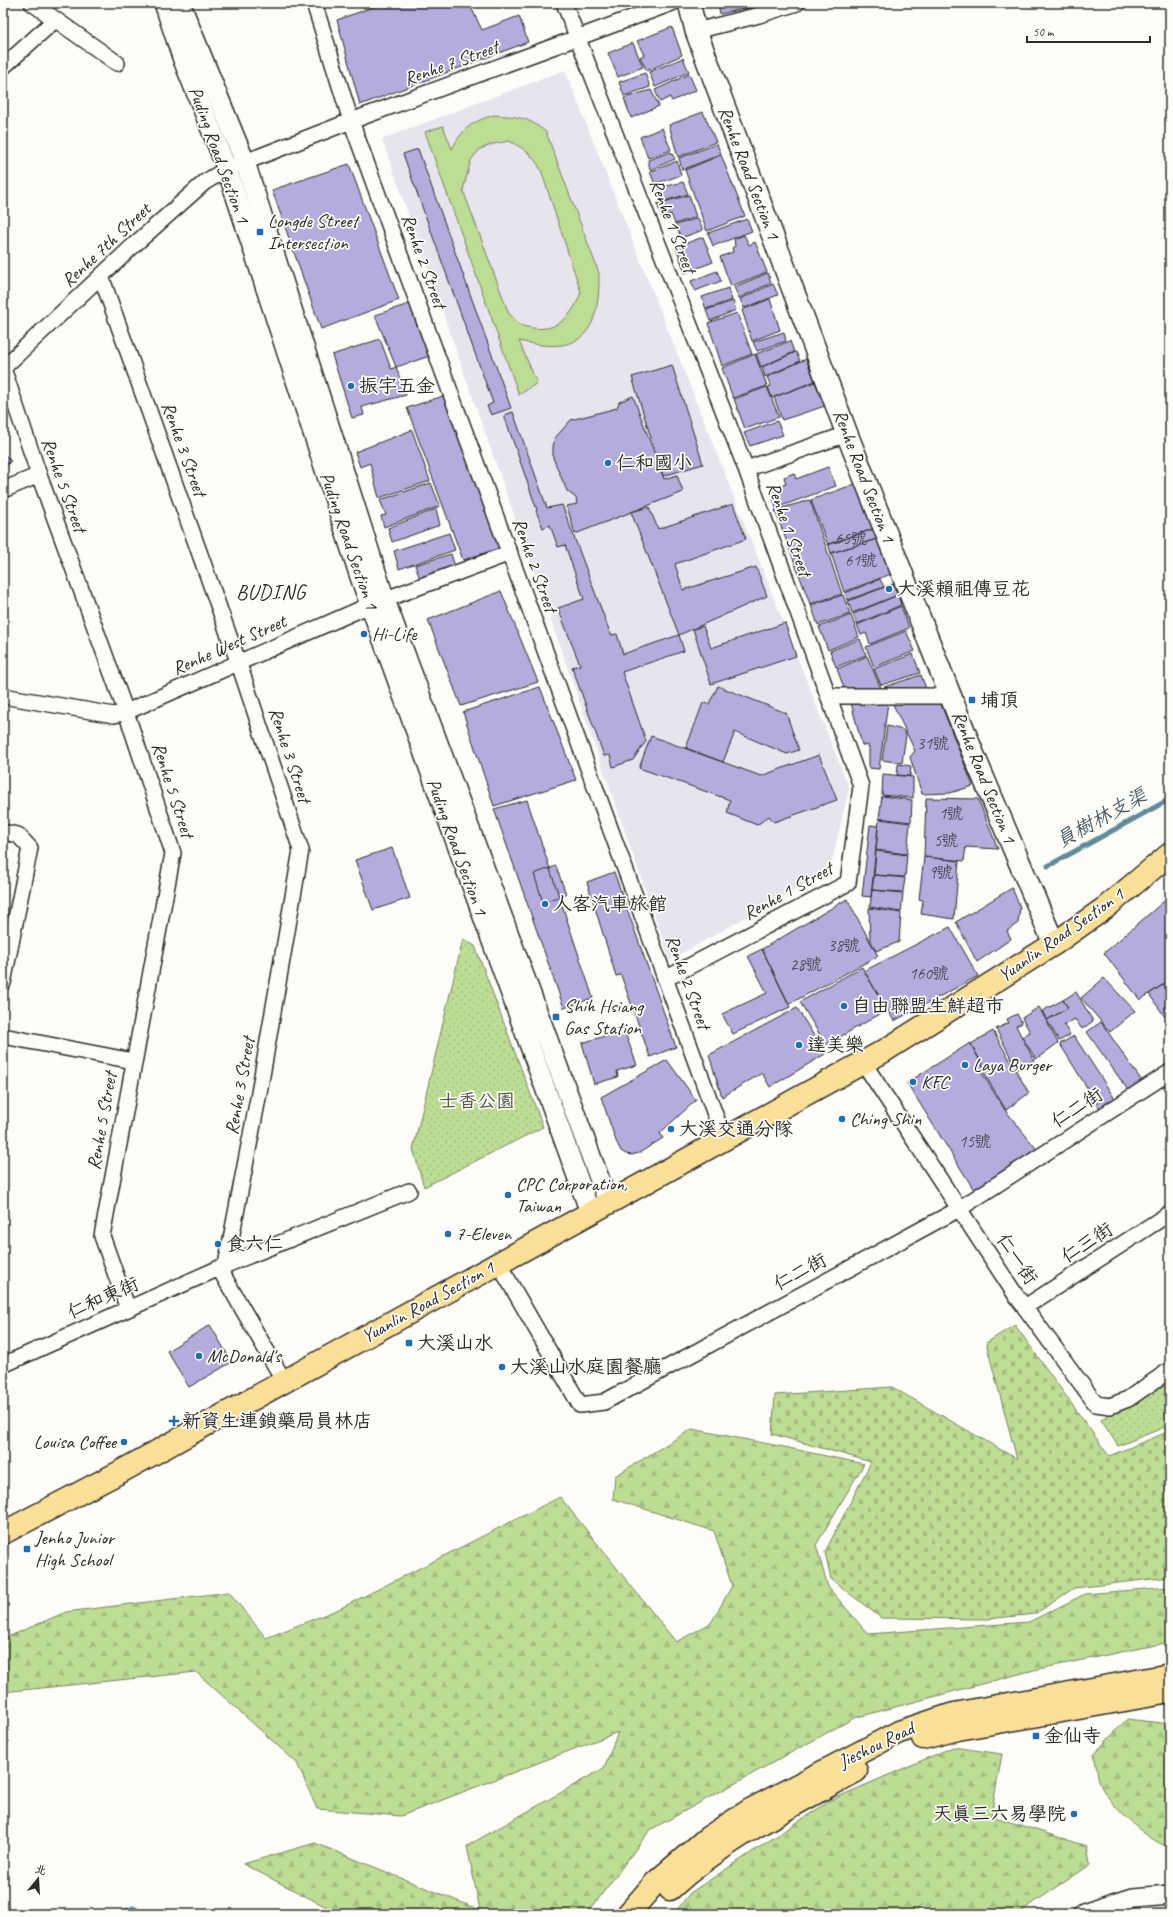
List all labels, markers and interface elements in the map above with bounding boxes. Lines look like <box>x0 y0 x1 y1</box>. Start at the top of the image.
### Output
scale bar <box>1027 18 1150 44</box>
text: 50 m <box>1033 24 1055 40</box>
street label: Renhe 7 Street <box>401 34 504 91</box>
street label: Puding Road Section 1 <box>183 83 255 228</box>
street label: Renhe Road Section 1 <box>713 103 786 244</box>
street label: Renhe 1 Street <box>644 176 703 279</box>
street label: Renhe 7th Street <box>56 196 157 292</box>
place label: Longde Street Intersection <box>268 209 360 255</box>
street label: Renhe 2 Street <box>396 211 453 314</box>
marker: Longde Street Intersection <box>255 227 265 237</box>
place label: 振宇五金 <box>359 374 435 398</box>
marker: 振宇五金 <box>346 381 356 391</box>
street label: Renhe 3 Street <box>156 399 213 502</box>
street label: Renhe Road Section 1 <box>828 406 901 547</box>
street label: Renhe 5 Street <box>36 435 93 538</box>
place label: 仁和國小 <box>616 451 692 475</box>
marker: 仁和國小 <box>603 458 613 468</box>
street label: Puding Road Section 1 <box>314 469 384 614</box>
street label: Renhe 1 Street <box>761 479 818 582</box>
street label: Renhe 2 Street <box>507 515 564 618</box>
house number: 65號 <box>835 528 867 549</box>
house number: 61號 <box>845 550 877 571</box>
place label: 大溪賴祖傳豆花 <box>897 577 1030 601</box>
district label: BUDING <box>236 579 308 605</box>
marker: 大溪賴祖傳豆花 <box>884 584 894 594</box>
street label: Renhe West Street <box>168 609 291 681</box>
place label: Hi-Life <box>372 622 418 646</box>
marker: Hi-Life <box>359 629 369 639</box>
place label: 埔頂 <box>980 688 1018 712</box>
marker: 埔頂 <box>967 695 977 705</box>
street label: Renhe 3 Street <box>263 704 317 808</box>
street label: Renhe Road Section 1 <box>947 707 1022 848</box>
house number: 31號 <box>917 733 949 754</box>
street label: Renhe 5 Street <box>146 739 200 843</box>
street label: Puding Road Section 1 <box>421 775 493 920</box>
water label: 員樹林支渠 <box>1051 782 1153 853</box>
house number: 1號 <box>939 803 963 824</box>
house number: 5號 <box>934 830 958 851</box>
street label: Renhe 1 Street <box>739 855 839 925</box>
house number: 9號 <box>929 862 953 883</box>
street label: Yuanlin Road Section 1 <box>993 882 1130 987</box>
place label: 人客汽車旅館 <box>553 892 667 916</box>
marker: 人客汽車旅館 <box>540 899 550 909</box>
street label: Renhe 2 Street <box>660 932 717 1035</box>
house number: 38號 <box>828 935 860 956</box>
house number: 28號 <box>790 954 822 975</box>
house number: 160號 <box>909 963 949 984</box>
place label: Shih Hsiang Gas Station <box>564 994 644 1040</box>
place label: 自由聯盟生鮮超市 <box>852 994 1004 1018</box>
marker: 自由聯盟生鮮超市 <box>839 1001 849 1011</box>
marker: Shih Hsiang Gas Station <box>551 1012 561 1022</box>
street label: Renhe 3 Street <box>220 1033 261 1137</box>
place label: 達美樂 <box>807 1033 864 1057</box>
marker: 達美樂 <box>794 1040 804 1050</box>
place label: Laya Burger <box>973 1053 1053 1077</box>
marker: Laya Burger <box>960 1060 970 1070</box>
street label: Renhe 5 Street <box>82 1068 123 1172</box>
place label: KFC <box>921 1070 952 1094</box>
marker: KFC <box>908 1077 918 1087</box>
street label: 仁二街 <box>1047 1082 1107 1134</box>
park label: 士香公園 <box>439 1089 515 1113</box>
place label: Ching Shin <box>850 1107 922 1131</box>
marker: Ching Shin <box>837 1114 847 1124</box>
place label: 大溪交通分隊 <box>679 1117 793 1141</box>
marker: 大溪交通分隊 <box>666 1124 676 1134</box>
house number: 15號 <box>959 1131 991 1152</box>
place label: CPC Corporation, Taiwan <box>516 1172 628 1218</box>
marker: CPC Corporation, Taiwan <box>503 1190 513 1200</box>
street label: 仁三街 <box>1057 1217 1117 1269</box>
place label: 7-Eleven <box>456 1222 513 1246</box>
marker: 7-Eleven <box>443 1229 453 1239</box>
street label: 仁一街 <box>991 1229 1043 1289</box>
place label: 食六仁 <box>226 1232 283 1256</box>
marker: 食六仁 <box>213 1239 223 1249</box>
street label: 仁二街 <box>769 1248 831 1296</box>
street label: Yuanlin Road Section 1 <box>357 1255 500 1348</box>
street label: 仁和東街 <box>63 1272 143 1324</box>
place label: 大溪山水 <box>417 1331 493 1355</box>
marker: 大溪山水 <box>404 1338 414 1348</box>
place label: McDonald's <box>207 1344 283 1368</box>
marker: McDonald's <box>194 1351 204 1361</box>
place label: 大溪山水庭園餐廳 <box>510 1355 662 1379</box>
marker: 大溪山水庭園餐廳 <box>497 1362 507 1372</box>
place label: 新資生連鎖藥局員林店 <box>182 1409 372 1433</box>
marker: 新資生連鎖藥局員林店 <box>169 1416 179 1426</box>
place label: Louisa Coffee <box>34 1430 118 1454</box>
marker: Louisa Coffee <box>119 1437 129 1447</box>
place label: Jenho Junior High School <box>34 1526 116 1572</box>
marker: Jenho Junior High School <box>22 1544 32 1554</box>
street label: Jieshou Road <box>833 1715 921 1774</box>
place label: 金仙寺 <box>1044 1724 1101 1748</box>
marker: 金仙寺 <box>1031 1731 1041 1741</box>
place label: 天真三六易學院 <box>933 1802 1066 1826</box>
marker: 天真三六易學院 <box>1069 1809 1079 1819</box>
north arrow <box>18 1859 58 1899</box>
text: 北 <box>34 1861 48 1878</box>

